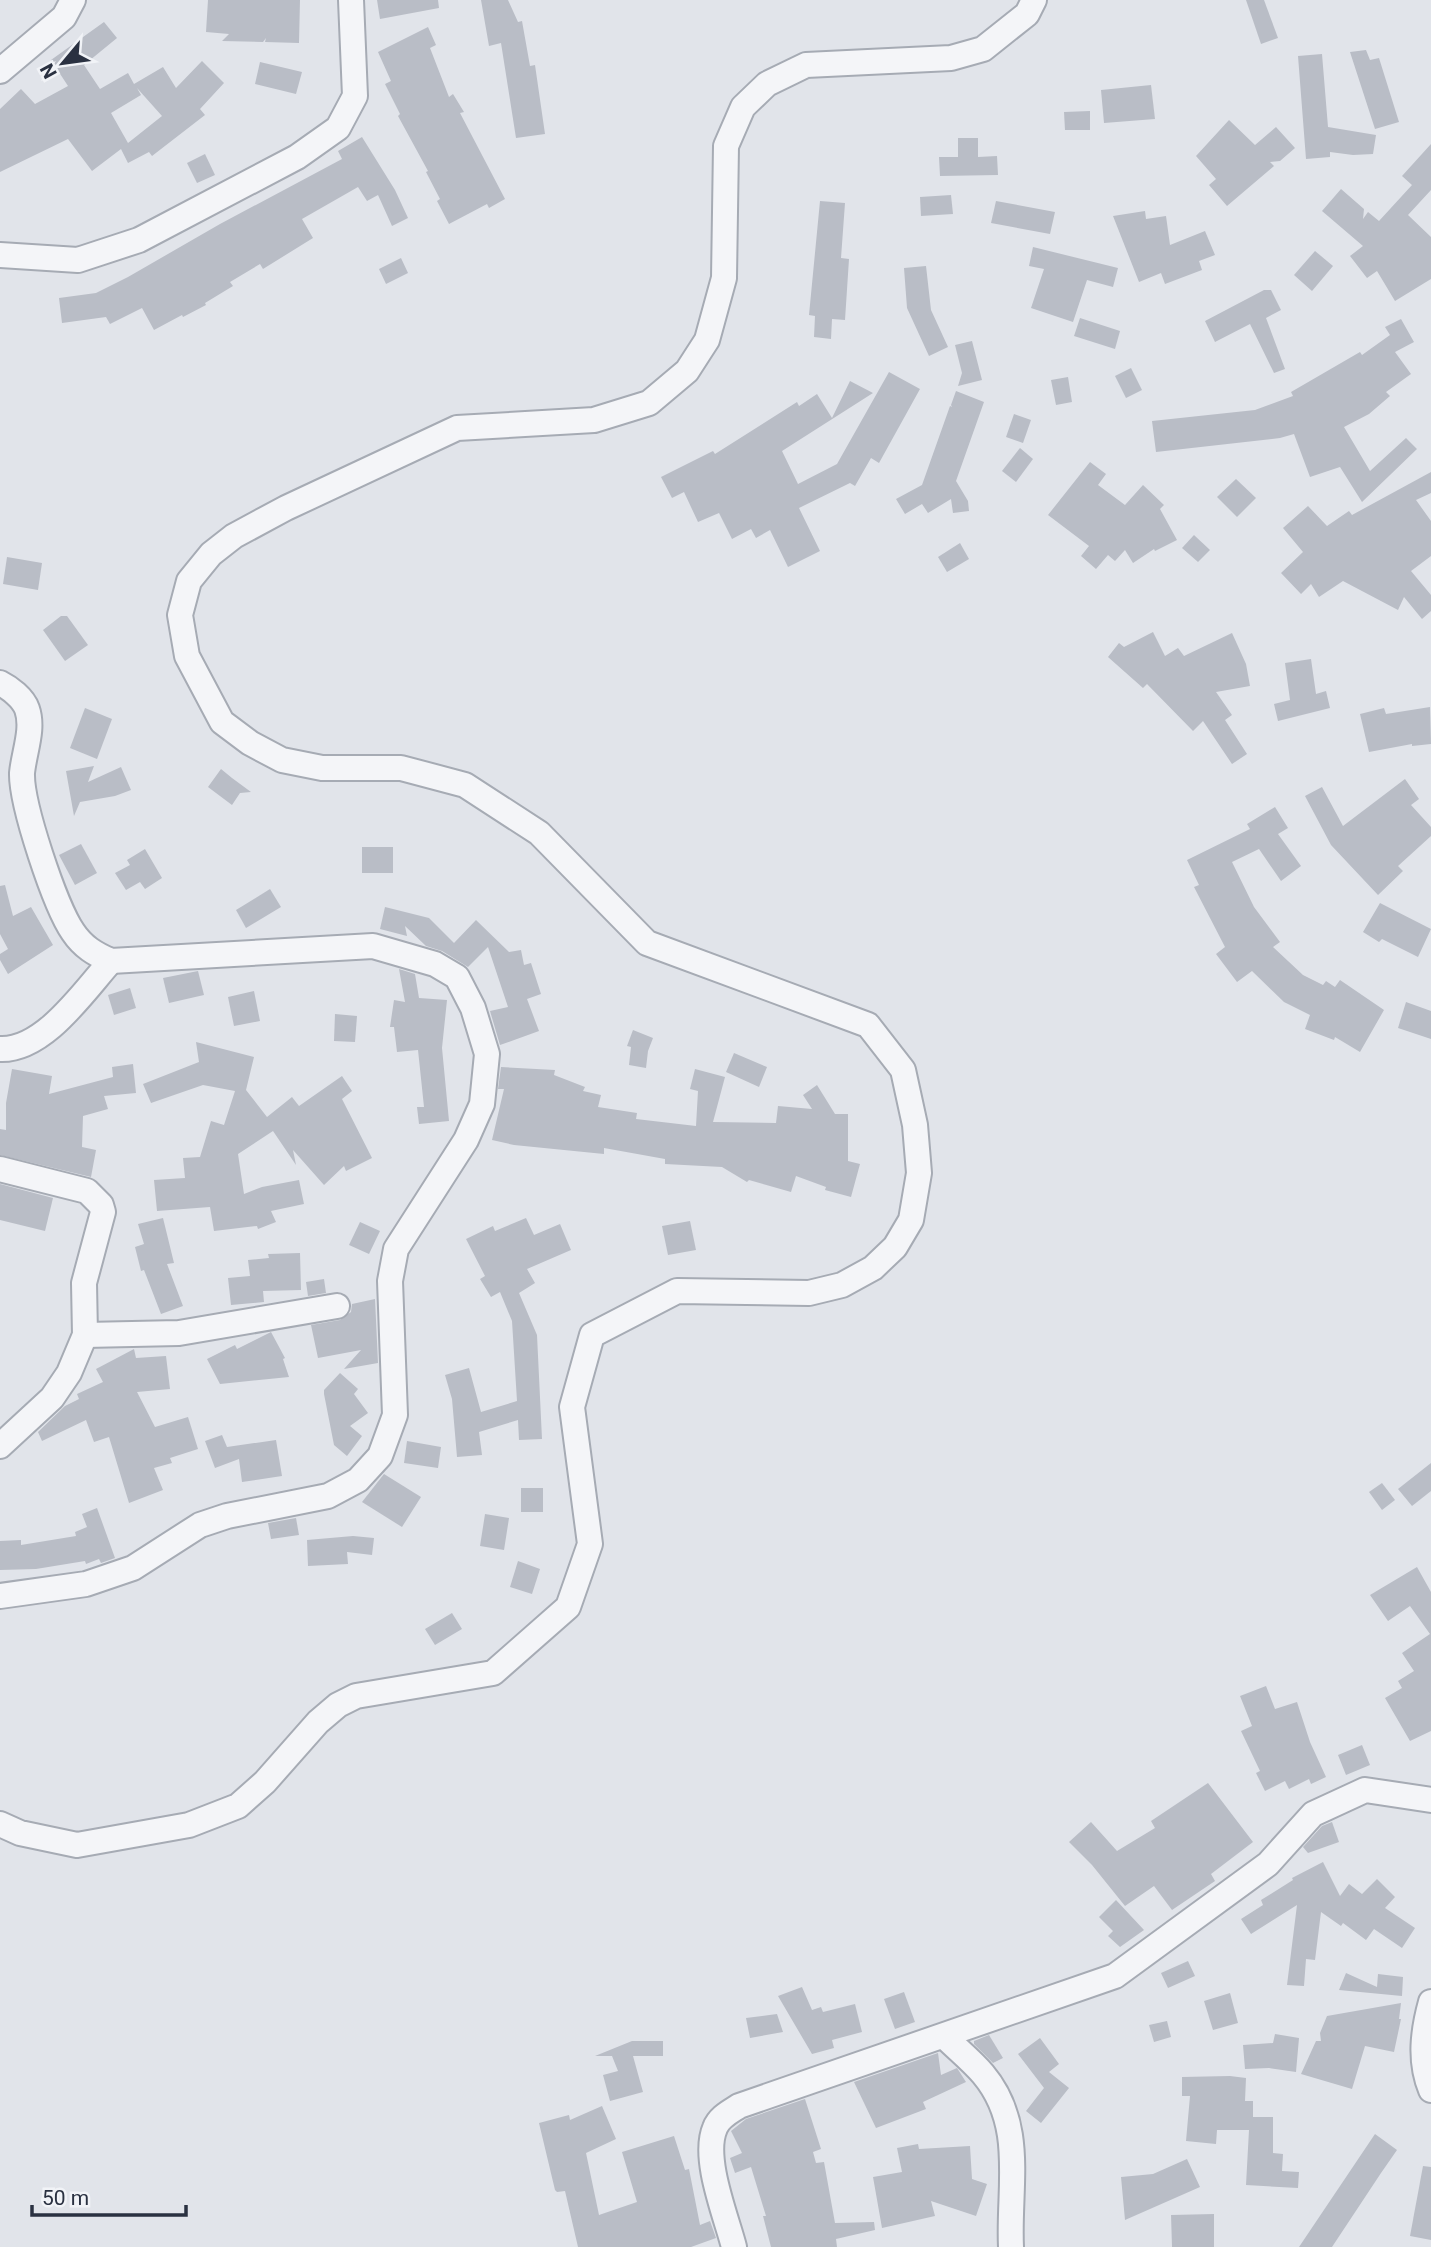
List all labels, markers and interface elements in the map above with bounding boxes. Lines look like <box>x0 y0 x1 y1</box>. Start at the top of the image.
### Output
north arrow <box>28 28 98 98</box>
text: N <box>35 60 62 82</box>
scale bar <box>32 2174 186 2218</box>
text: 50 m <box>42 2186 89 2210</box>

